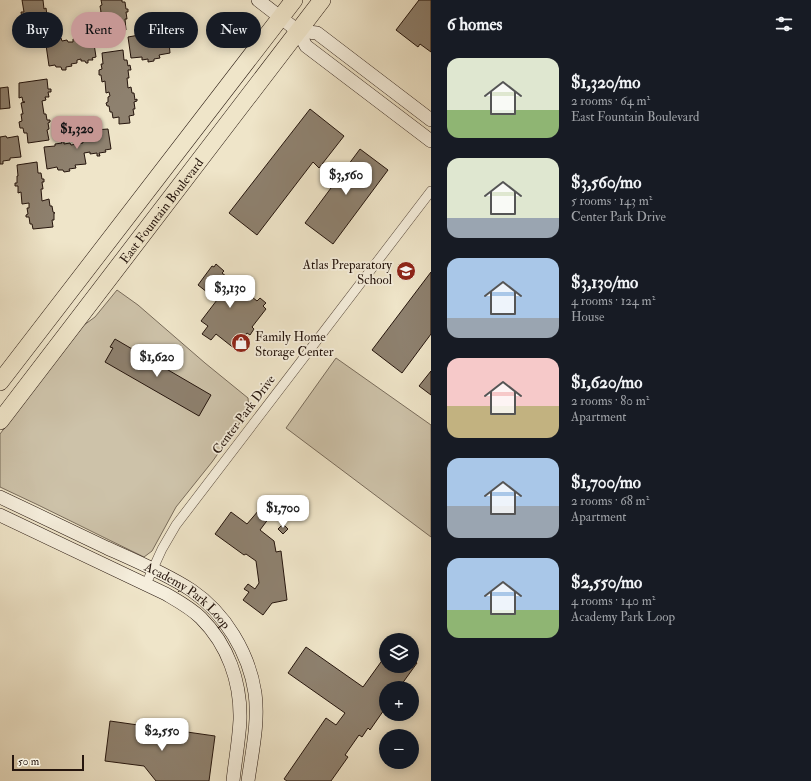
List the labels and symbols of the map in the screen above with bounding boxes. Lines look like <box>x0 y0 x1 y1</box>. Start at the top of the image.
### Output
pin: $1,320 <box>44 116 110 150</box>
street label: East Fountain Boulevard <box>116 155 208 267</box>
pin: $3,560 <box>313 162 379 196</box>
place label: Atlas Preparatory School <box>302 257 393 288</box>
school or university icon: Atlas Preparatory School <box>395 260 417 282</box>
pin: $3,130 <box>197 275 263 309</box>
place label: Family Home Storage Center <box>255 329 334 360</box>
shop icon: Family Home Storage Center <box>230 332 252 354</box>
pin: $1,620 <box>124 344 190 378</box>
street label: Center Park Drive <box>209 371 279 457</box>
pin: $1,700 <box>250 495 316 529</box>
street label: Academy Park Loop <box>141 559 234 633</box>
pin: $2,550 <box>129 718 195 752</box>
scale bar <box>12 753 84 772</box>

